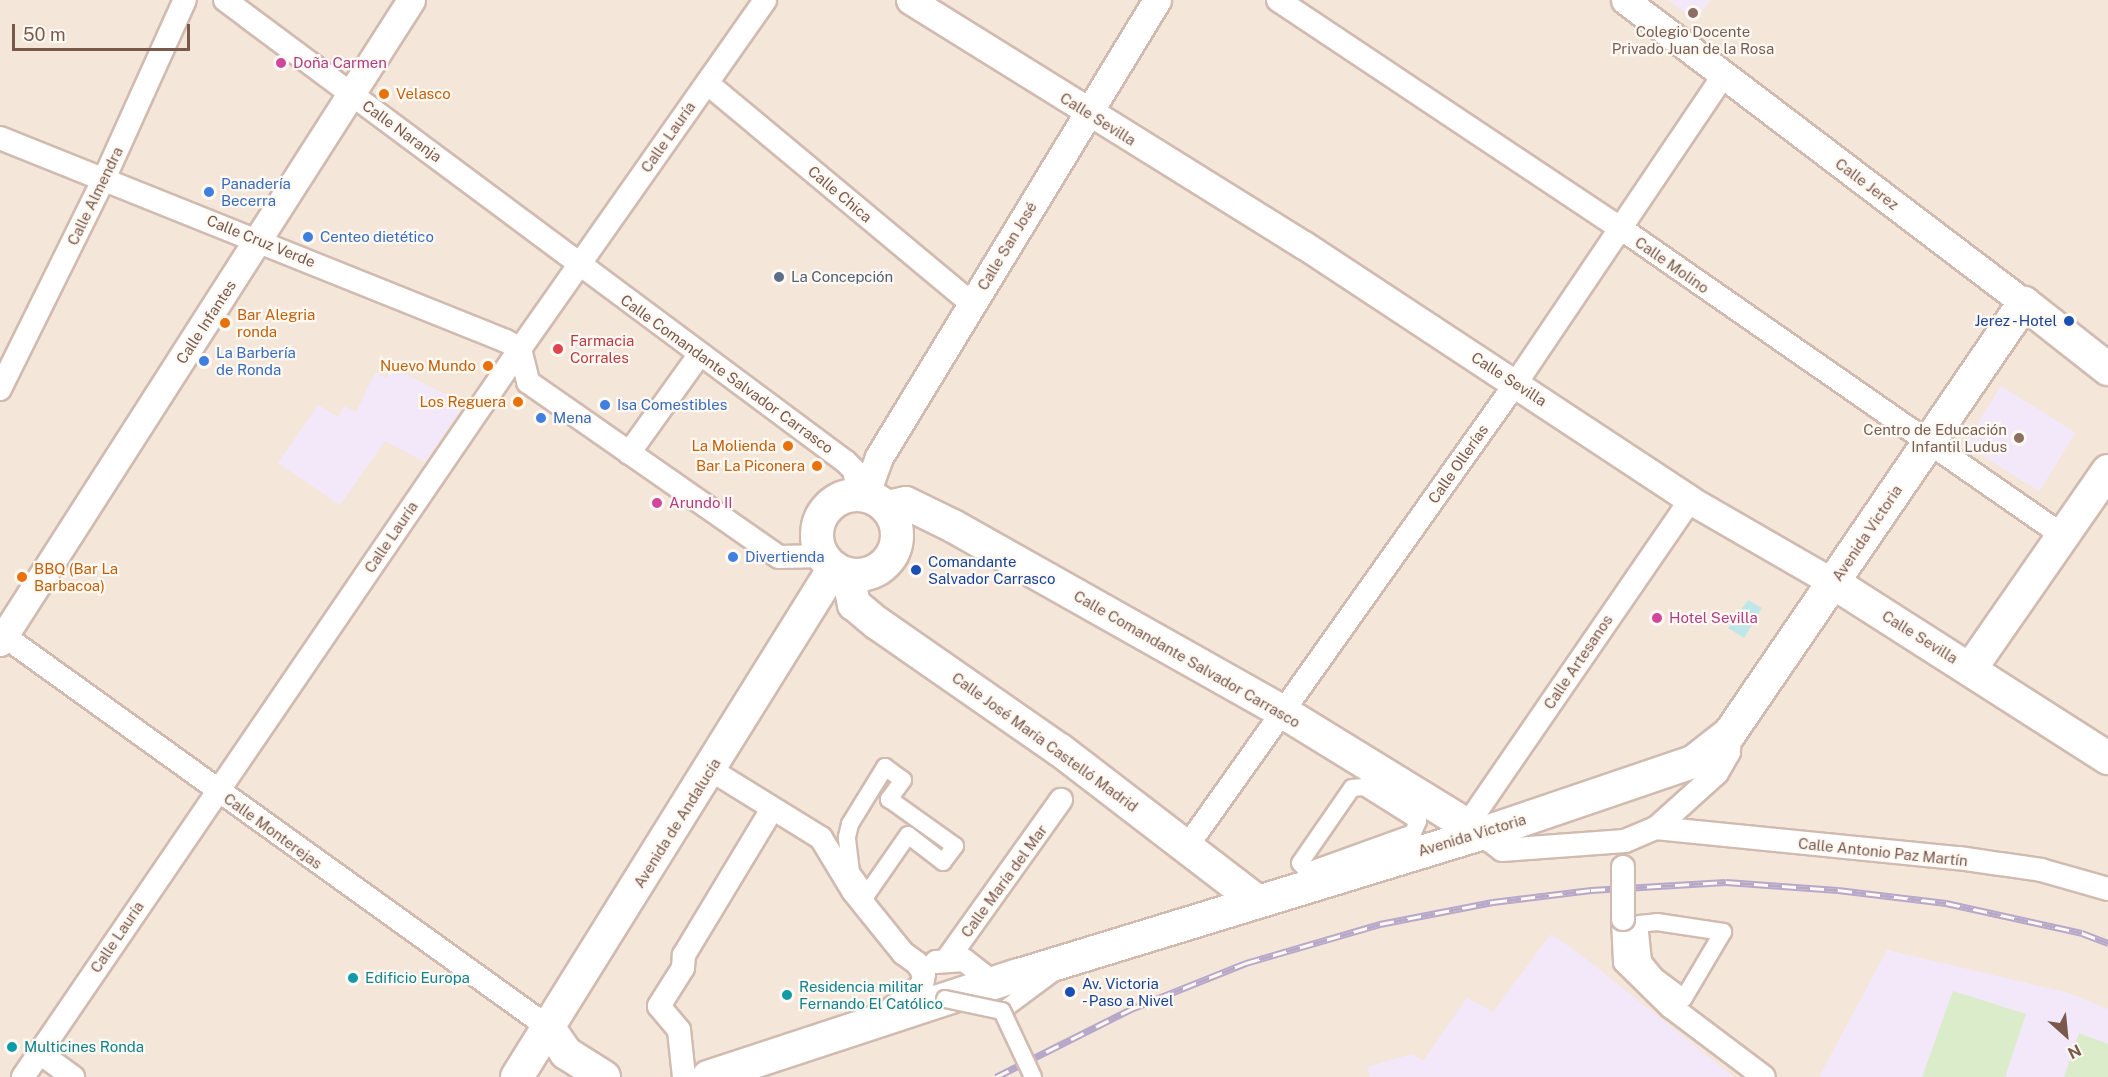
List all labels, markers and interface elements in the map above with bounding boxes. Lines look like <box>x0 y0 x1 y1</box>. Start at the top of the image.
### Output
marker: Colegio Docente Privado Juan de la Rosa <box>1686 6 1700 20</box>
scale bar <box>15 12 194 50</box>
place label: Colegio Docente Privado Juan de la Rosa <box>1612 22 1774 57</box>
text: 50 m <box>23 24 66 45</box>
place label: Doña Carmen <box>293 54 387 72</box>
marker: Doña Carmen <box>274 56 288 70</box>
place label: Velasco <box>396 85 451 103</box>
marker: Velasco <box>377 87 391 101</box>
street label: Calle Sevilla <box>1057 89 1139 149</box>
street label: Calle Naranja <box>359 96 445 166</box>
street label: Calle Lauría <box>637 98 699 176</box>
street label: Calle Almendra <box>63 144 127 248</box>
street label: Calle Jerez <box>1832 154 1902 214</box>
street label: Calle Chica <box>804 162 876 226</box>
place label: Panadería Becerra <box>221 174 291 209</box>
marker: Panadería Becerra <box>202 185 216 199</box>
street label: Calle San José <box>974 198 1040 294</box>
street label: Calle Cruz Verde <box>204 211 318 271</box>
place label: Centeo dietético <box>320 228 434 246</box>
marker: Centeo dietético <box>301 230 315 244</box>
street label: Calle Molino <box>1632 233 1712 297</box>
place label: La Concepción <box>791 268 893 286</box>
marker: La Concepción <box>772 270 786 284</box>
street label: Calle Infantes <box>172 277 240 367</box>
street label: Calle Comandante Salvador Carrasco <box>617 291 837 457</box>
place label: Bar Alegria ronda <box>237 305 315 340</box>
place label: Jerez - Hotel <box>1970 312 2057 330</box>
marker: Jerez - Hotel <box>2062 314 2076 328</box>
marker: Bar Alegria ronda <box>218 316 232 330</box>
place label: Farmacia Corrales <box>570 331 634 366</box>
marker: Farmacia Corrales <box>551 342 565 356</box>
place label: La Barbería de Ronda <box>216 343 296 378</box>
street label: Calle Sevilla <box>1468 348 1550 410</box>
marker: La Barbería de Ronda <box>197 354 211 368</box>
place label: Nuevo Mundo <box>380 357 476 375</box>
marker: Nuevo Mundo <box>481 359 495 373</box>
place label: Los Reguera <box>419 393 506 411</box>
marker: Los Reguera <box>511 395 525 409</box>
place label: Isa Comestibles <box>617 396 727 414</box>
marker: Isa Comestibles <box>598 398 612 412</box>
place label: Mena <box>553 409 592 427</box>
marker: Mena <box>534 411 548 425</box>
place label: Centro de Educación Infantil Ludus <box>1863 420 2007 455</box>
street label: Calle Ollerías <box>1424 421 1492 507</box>
marker: Centro de Educación Infantil Ludus <box>2012 431 2026 445</box>
place label: La Molienda <box>691 437 776 455</box>
marker: La Molienda <box>781 439 795 453</box>
place label: Bar La Piconera <box>696 457 805 475</box>
marker: Bar La Piconera <box>810 459 824 473</box>
street label: Avenida Victoria <box>1828 481 1906 585</box>
place label: Arundo II <box>669 494 733 512</box>
marker: Arundo II <box>650 496 664 510</box>
street label: Calle Lauría <box>360 498 422 576</box>
place label: Divertienda <box>745 548 825 566</box>
marker: Divertienda <box>726 550 740 564</box>
place label: Comandante Salvador Carrasco <box>928 552 1056 587</box>
place label: BBQ (Bar La Barbacoa) <box>34 559 118 594</box>
marker: Comandante Salvador Carrasco <box>909 563 923 577</box>
marker: BBQ (Bar La Barbacoa) <box>15 570 29 584</box>
street label: Calle Comandante Salvador Carrasco <box>1070 587 1304 731</box>
street label: Calle Sevilla <box>1879 607 1961 667</box>
place label: Hotel Sevilla <box>1669 609 1758 627</box>
street label: Calle Artesanos <box>1540 611 1616 713</box>
marker: Hotel Sevilla <box>1650 611 1664 625</box>
street label: Calle José María Castelló Madrid <box>948 668 1142 816</box>
street label: Avenida de Andalucía <box>630 755 724 891</box>
street label: Calle Monterejas <box>220 789 326 873</box>
street label: Avenida Victoria <box>1416 810 1528 860</box>
street label: Calle María del Mar <box>957 821 1051 941</box>
street label: Calle Antonio Paz Martín <box>1797 834 1969 870</box>
street label: Calle Lauría <box>86 898 148 976</box>
place label: Edificio Europa <box>365 969 470 987</box>
marker: Edificio Europa <box>346 971 360 985</box>
place label: Av. Victoria - Paso a Nivel <box>1082 974 1176 1009</box>
place label: Residencia militar Fernando El Católico <box>799 977 943 1012</box>
marker: Av. Victoria - Paso a Nivel <box>1063 985 1077 999</box>
marker: Residencia militar Fernando El Católico <box>780 988 794 1002</box>
north arrow <box>2036 1005 2096 1065</box>
place label: Multicines Ronda <box>24 1038 144 1056</box>
marker: Multicines Ronda <box>5 1040 19 1054</box>
text: N <box>2065 1040 2084 1063</box>

